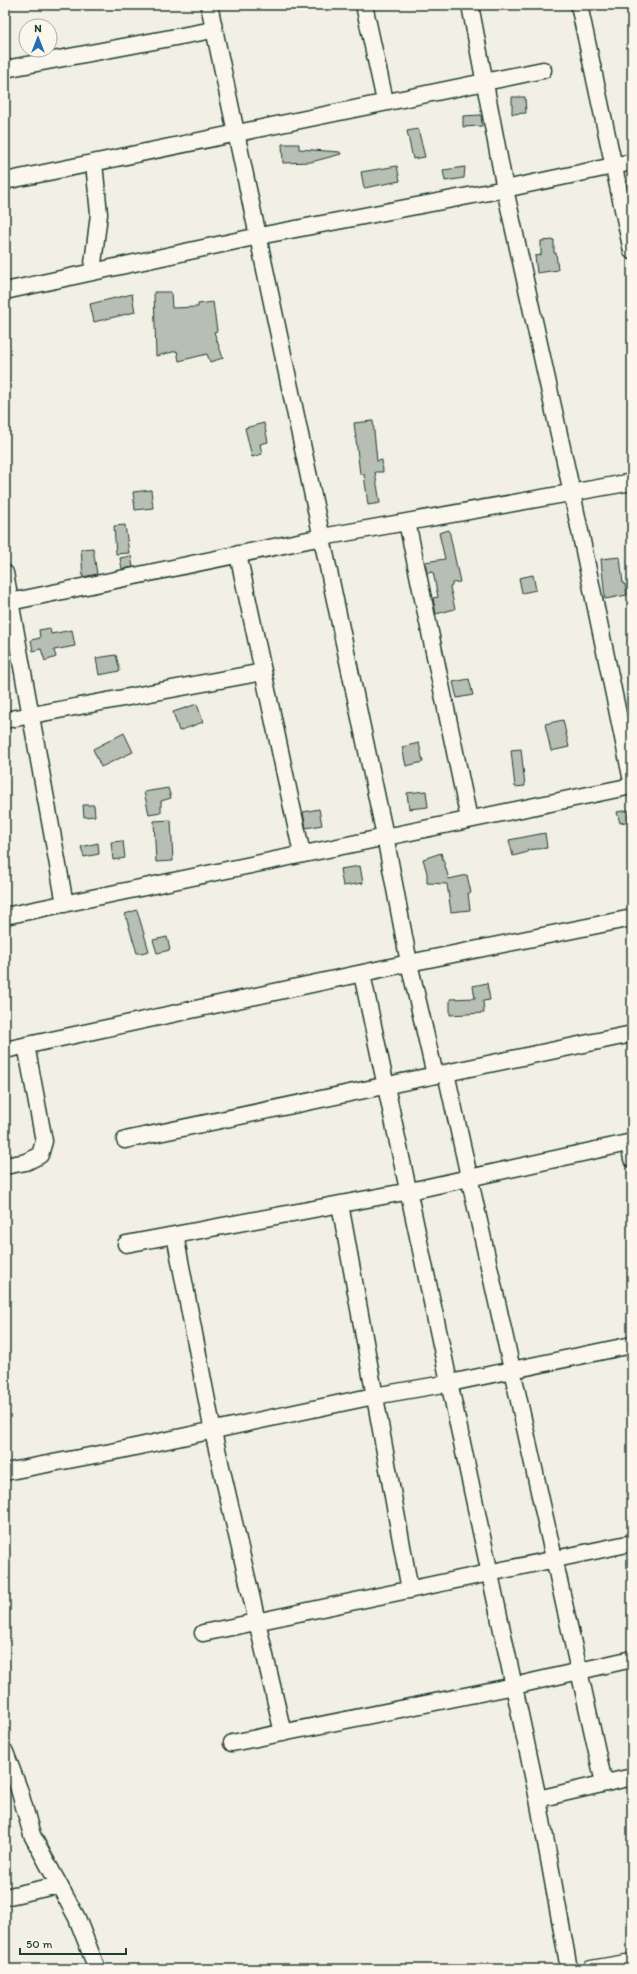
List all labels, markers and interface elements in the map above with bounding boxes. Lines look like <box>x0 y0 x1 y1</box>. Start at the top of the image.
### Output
north arrow <box>18 18 58 58</box>
text: N <box>34 22 42 35</box>
scale bar <box>20 1930 126 1956</box>
text: 50 m <box>26 1937 52 1951</box>

